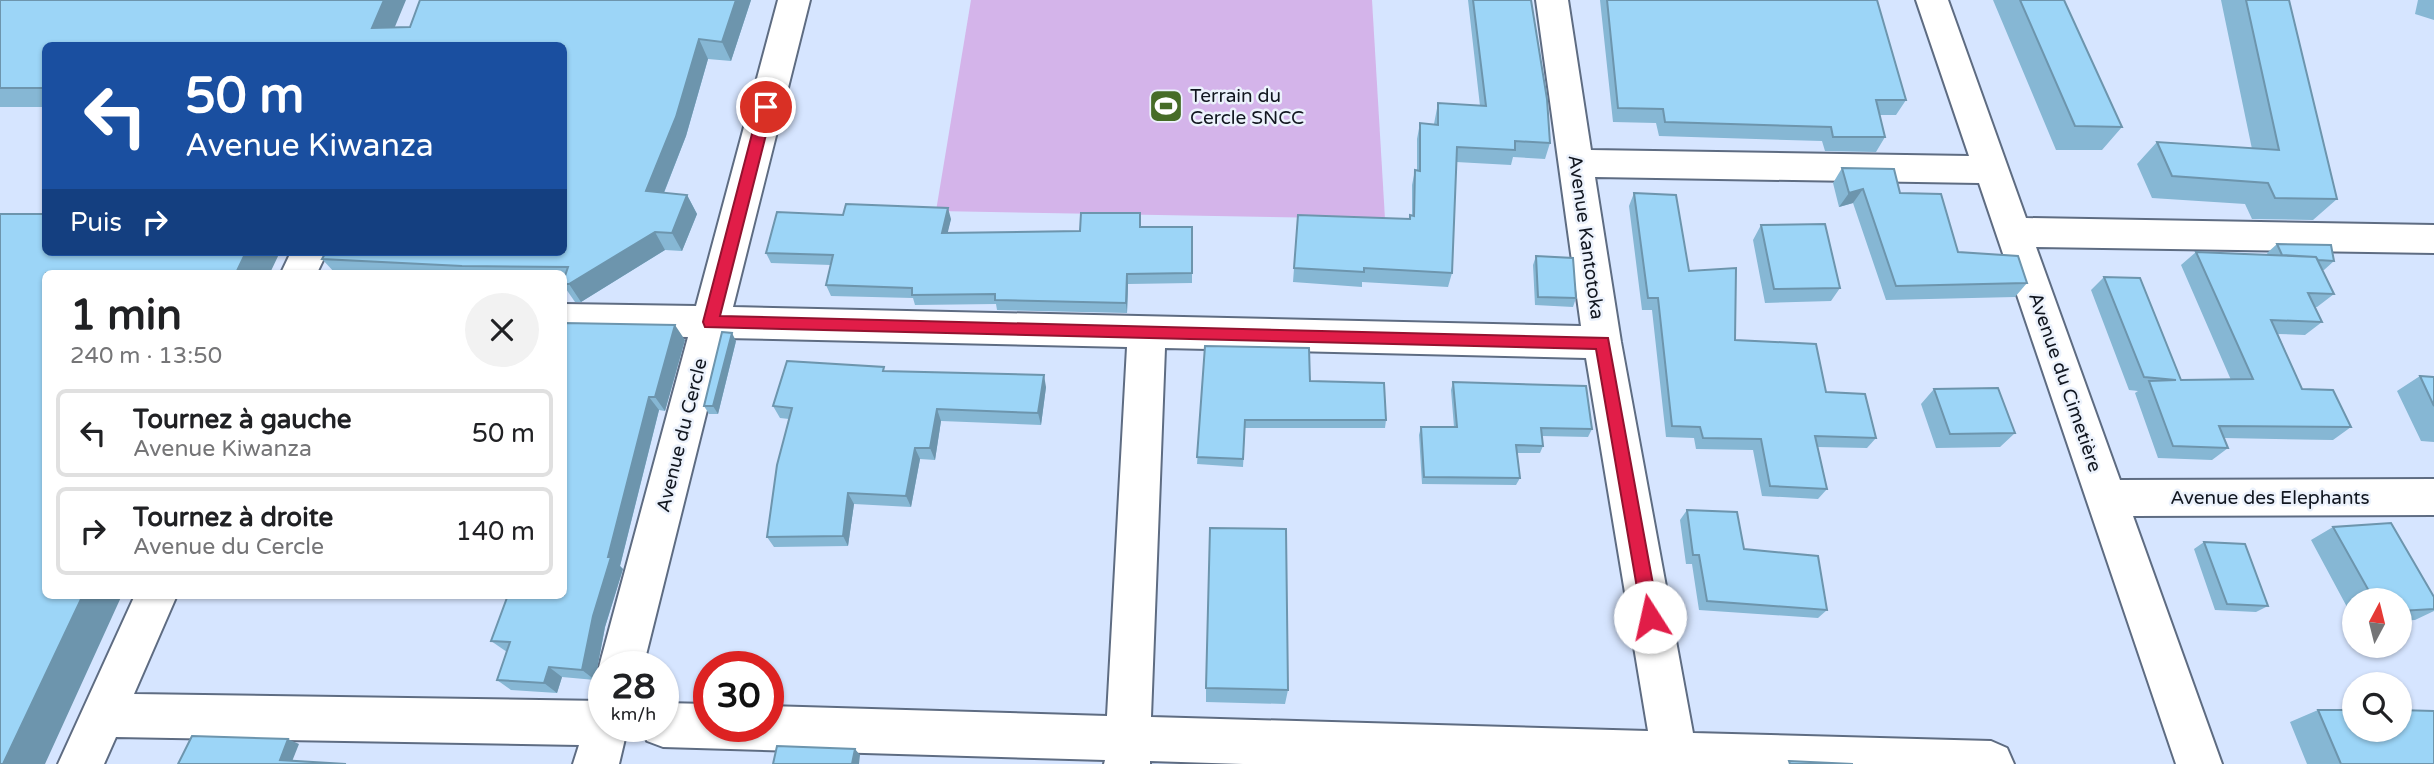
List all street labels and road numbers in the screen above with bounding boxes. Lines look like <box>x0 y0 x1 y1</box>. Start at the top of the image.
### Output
street label: Avenue Kantotoka <box>1564 154 1608 321</box>
street label: Avenue du Cimetière <box>2024 290 2106 475</box>
street label: Avenue du Cercle <box>652 356 712 514</box>
street label: Avenue des Elephants <box>2170 487 2370 509</box>

